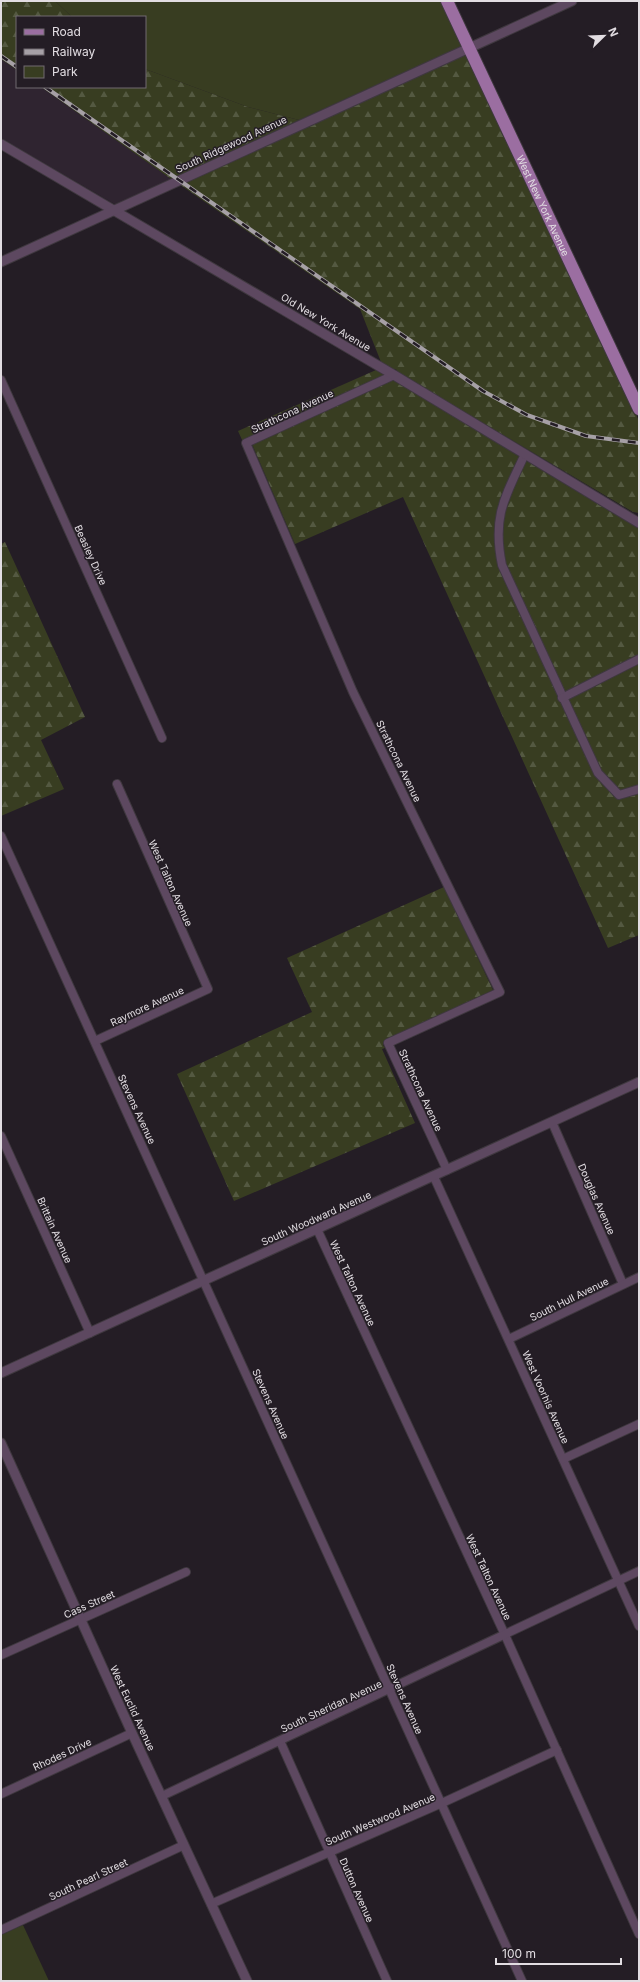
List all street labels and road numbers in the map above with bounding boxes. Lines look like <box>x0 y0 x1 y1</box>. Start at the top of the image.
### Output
street label: South Ridgewood Avenue <box>174 113 289 175</box>
street label: West New York Avenue <box>514 153 572 258</box>
street label: Old New York Avenue <box>279 290 373 354</box>
street label: Strathcona Avenue <box>249 387 335 435</box>
street label: Beasley Drive <box>72 523 110 587</box>
street label: Strathcona Avenue <box>374 718 424 804</box>
street label: West Talton Avenue <box>147 838 196 928</box>
street label: Raymore Avenue <box>108 984 186 1028</box>
street label: Strathcona Avenue <box>397 1047 445 1133</box>
street label: Stevens Avenue <box>116 1072 158 1146</box>
street label: Douglas Avenue <box>576 1162 618 1237</box>
street label: South Woodward Avenue <box>259 1188 373 1248</box>
street label: Brittain Avenue <box>35 1195 75 1265</box>
street label: West Talton Avenue <box>328 1238 378 1328</box>
street label: South Hull Avenue <box>528 1275 611 1323</box>
street label: West Voorhis Avenue <box>520 1349 572 1445</box>
street label: Stevens Avenue <box>250 1367 292 1441</box>
street label: West Talton Avenue <box>464 1532 514 1622</box>
street label: Cass Street <box>62 1587 117 1621</box>
street label: Stevens Avenue <box>384 1662 426 1736</box>
street label: West Euclid Avenue <box>108 1663 158 1753</box>
street label: South Sheridan Avenue <box>278 1677 384 1735</box>
street label: Rhodes Drive <box>31 1735 93 1773</box>
street label: South Westwood Avenue <box>323 1790 437 1848</box>
street label: South Pearl Street <box>47 1855 130 1903</box>
street label: Dutton Avenue <box>337 1856 377 1924</box>

